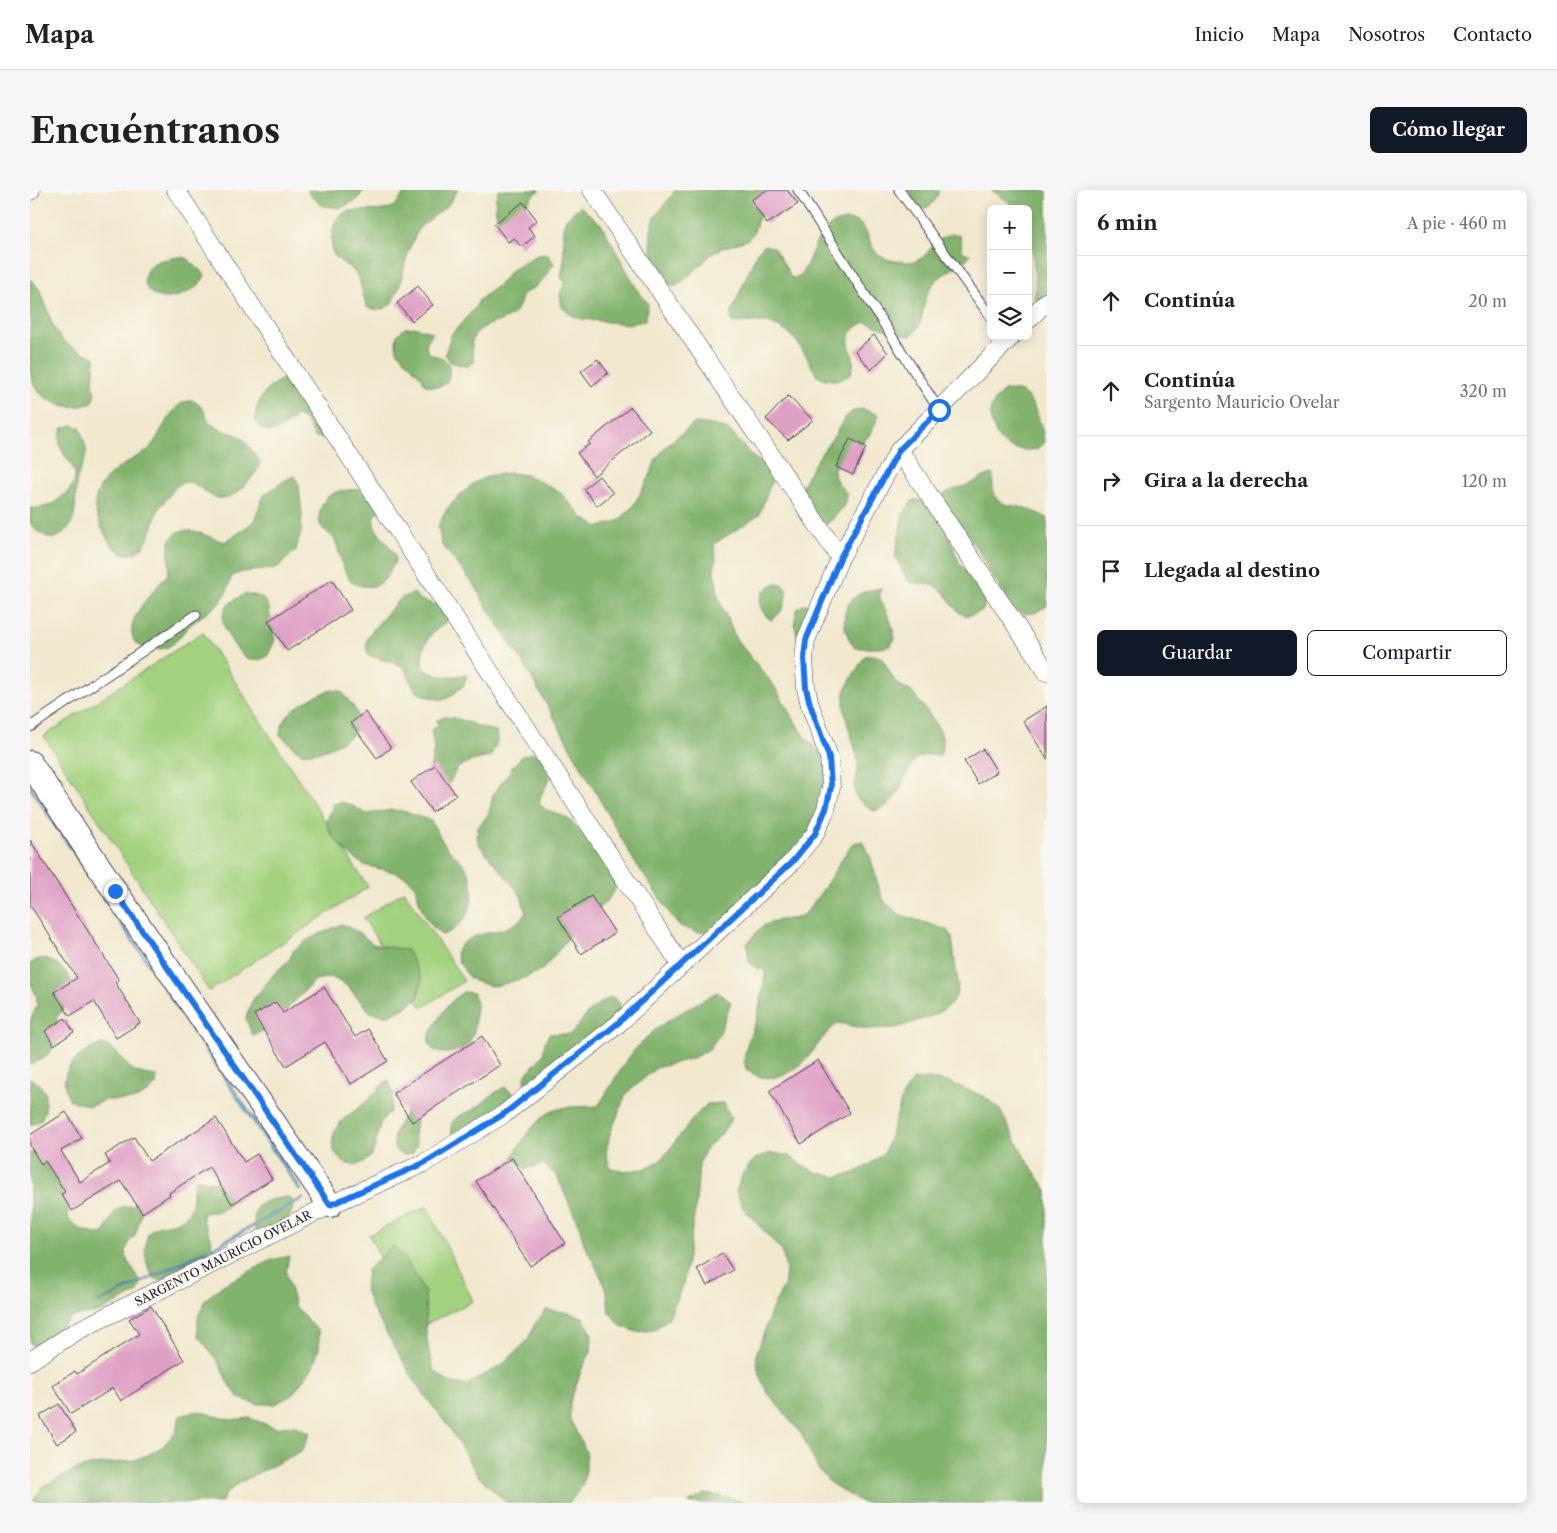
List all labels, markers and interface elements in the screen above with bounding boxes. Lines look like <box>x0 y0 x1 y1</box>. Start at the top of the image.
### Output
text: Mapa <box>25 20 94 49</box>
text: Inicio <box>1195 24 1244 46</box>
text: Mapa <box>1272 24 1320 46</box>
text: Nosotros <box>1348 24 1425 46</box>
text: Contacto <box>1453 24 1532 46</box>
button: Cómo llegar <box>1370 107 1527 153</box>
text: Encuéntranos <box>30 109 280 152</box>
map controls <box>987 205 1032 340</box>
button: + <box>987 205 1032 250</box>
text: 6 min <box>1097 210 1158 235</box>
text: A pie · 460 m <box>1407 213 1507 233</box>
button: − <box>987 250 1032 295</box>
icon: ahead <box>1097 287 1125 315</box>
text: Continúa <box>1144 289 1235 312</box>
text: 20 m <box>1468 291 1507 311</box>
button: layers <box>987 295 1032 340</box>
text: Continúa <box>1144 369 1235 392</box>
icon: ahead <box>1097 377 1125 405</box>
text: 320 m <box>1460 381 1507 401</box>
text: Sargento Mauricio Ovelar <box>1144 392 1339 412</box>
route start <box>928 399 951 422</box>
icon: right <box>1097 467 1125 495</box>
text: Gira a la derecha <box>1144 469 1308 492</box>
text: 120 m <box>1462 471 1507 491</box>
icon: arrive <box>1097 557 1125 585</box>
text: Llegada al destino <box>1144 559 1320 582</box>
button: Guardar <box>1097 630 1297 676</box>
button: Compartir <box>1307 630 1507 676</box>
route end <box>104 880 127 903</box>
street label: SARGENTO MAURICIO OVELAR <box>132 1206 315 1309</box>

